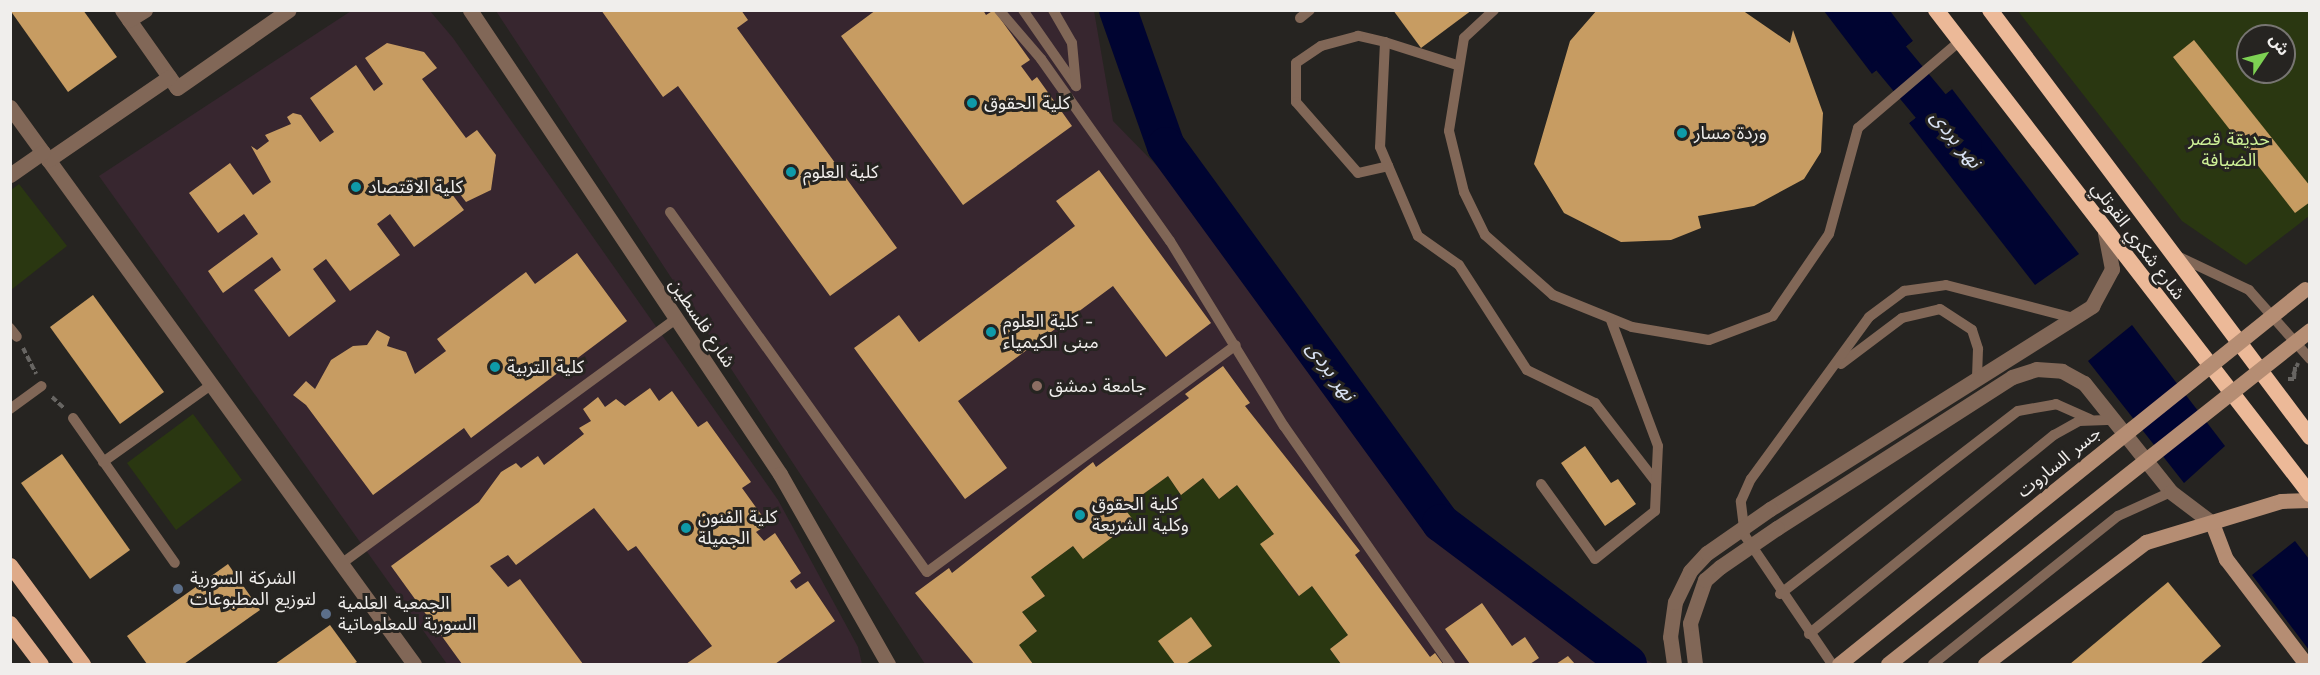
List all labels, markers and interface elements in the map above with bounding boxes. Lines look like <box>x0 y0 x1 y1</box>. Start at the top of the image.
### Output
north arrow <box>2236 24 2296 84</box>
text: ش <box>2265 30 2294 59</box>
place label: كلية الحقوق <box>984 92 1070 114</box>
marker: كلية الحقوق <box>965 96 979 110</box>
water label: نهر بردى <box>1925 105 1987 173</box>
place label: وردة مسار <box>1694 122 1767 144</box>
marker: وردة مسار <box>1675 126 1689 140</box>
park label: حديقة قصر الضيافة <box>2188 129 2270 172</box>
place label: كلية العلوم <box>803 161 878 183</box>
marker: كلية العلوم <box>784 165 798 179</box>
place label: كلية الاقتصاد <box>368 176 463 198</box>
street label: شارع شكري القوتلي <box>2087 178 2189 304</box>
marker: كلية الاقتصاد <box>349 180 363 194</box>
street label: شارع فلسطين <box>664 274 740 372</box>
place label: كلية العلوم - مبنى الكيمياء <box>1003 311 1099 354</box>
marker: كلية العلوم - مبنى الكيمياء <box>984 325 998 339</box>
water label: نهر بردى <box>1301 337 1361 405</box>
place label: كلية التربية <box>507 356 584 378</box>
marker: كلية التربية <box>488 360 502 374</box>
place label: جامعة دمشق <box>1049 375 1146 397</box>
marker: جامعة دمشق <box>1030 379 1044 393</box>
street label: جسر الساروت <box>2013 422 2105 502</box>
place label: كلية الحقوق وكلية الشريعة <box>1092 494 1189 536</box>
place label: كلية الفنون الجميلة <box>698 507 777 550</box>
marker: كلية الحقوق وكلية الشريعة <box>1073 508 1087 522</box>
marker: كلية الفنون الجميلة <box>679 521 693 535</box>
place label: الشركة السورية لتوزيع المطبوعات <box>190 568 316 610</box>
marker: الشركة السورية لتوزيع المطبوعات <box>171 582 185 596</box>
place label: الجمعية العلمية السورية للمعلوماتية <box>338 593 476 636</box>
marker: الجمعية العلمية السورية للمعلوماتية <box>319 607 333 621</box>

